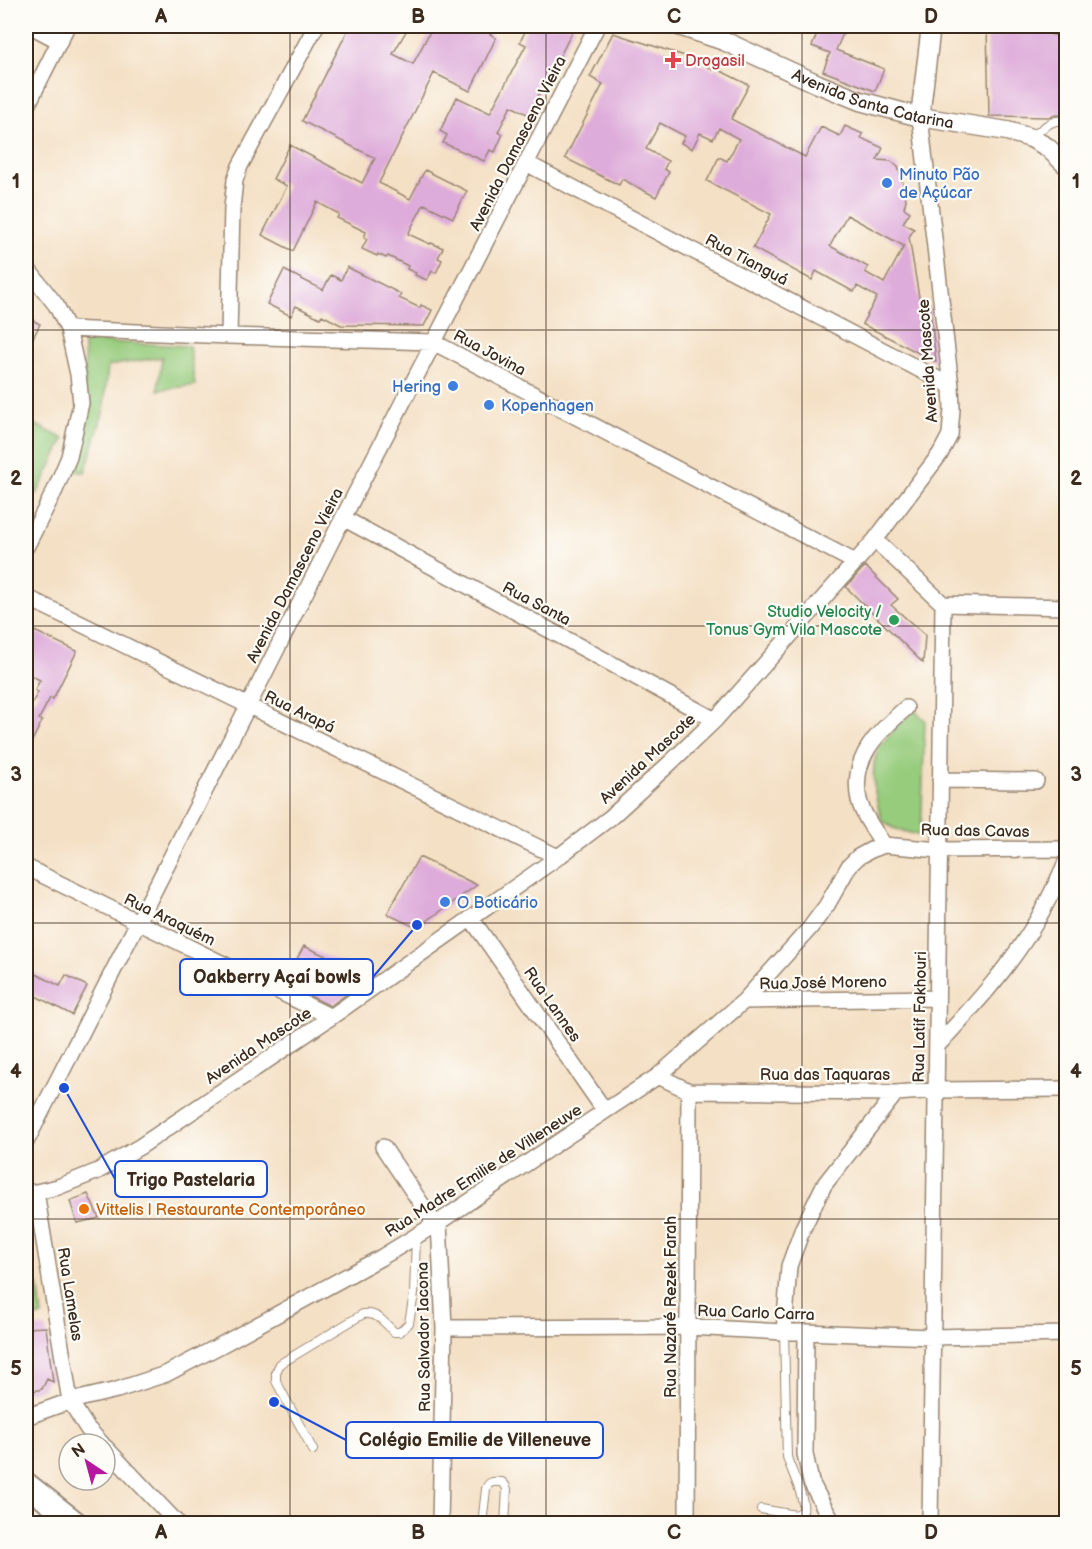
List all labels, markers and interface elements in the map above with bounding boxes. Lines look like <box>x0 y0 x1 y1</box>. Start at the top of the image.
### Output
text: A <box>154 5 168 29</box>
text: B <box>411 5 425 29</box>
text: C <box>667 5 681 29</box>
text: D <box>924 5 938 29</box>
place label: Drogasil <box>685 52 745 71</box>
street label: Avenida Damasceno Vieira <box>466 53 571 234</box>
marker: Drogasil <box>666 53 680 67</box>
street label: Avenida Santa Catarina <box>789 65 955 133</box>
place label: Minuto Pão de Açúcar <box>899 166 980 203</box>
text: 1 <box>12 170 20 194</box>
text: 1 <box>1072 170 1080 194</box>
marker: Minuto Pão de Açúcar <box>880 176 894 190</box>
street label: Rua Tianguá <box>702 231 791 290</box>
street label: Avenida Mascote <box>915 298 942 423</box>
street label: Rua Jovina <box>450 326 529 380</box>
place label: Hering <box>392 378 441 397</box>
marker: Hering <box>446 379 460 393</box>
place label: Kopenhagen <box>501 397 594 416</box>
marker: Kopenhagen <box>482 398 496 412</box>
text: 2 <box>10 467 22 491</box>
text: 2 <box>1070 467 1082 491</box>
street label: Avenida Damasceno Vieira <box>243 485 348 666</box>
street label: Rua Santa <box>499 578 574 630</box>
place label: Studio Velocity / Tonus Gym Vila Mascote <box>706 603 882 640</box>
marker: Studio Velocity / Tonus Gym Vila Mascote <box>887 613 901 627</box>
street label: Rua Arapá <box>261 687 338 738</box>
street label: Avenida Mascote <box>596 710 700 808</box>
text: 3 <box>10 763 22 787</box>
text: 3 <box>1070 763 1082 787</box>
street label: Rua das Cavas <box>920 821 1030 842</box>
street label: Rua Araquém <box>121 890 218 951</box>
place label: O Boticário <box>457 894 538 913</box>
marker: O Boticário <box>438 895 452 909</box>
street label: Rua Latif Fakhouri <box>910 951 931 1083</box>
callout: Oakberry Açaí bowls <box>180 959 373 995</box>
street label: Rua Lannes <box>519 964 585 1046</box>
text: Oakberry Açaí bowls <box>193 967 361 988</box>
street label: Rua José Moreno <box>759 973 887 994</box>
street label: Avenida Mascote <box>202 1003 316 1089</box>
text: 4 <box>10 1060 22 1084</box>
text: 4 <box>1070 1060 1082 1084</box>
street label: Rua das Taquaras <box>760 1066 890 1085</box>
street label: Rua Madre Emilie de Villeneuve <box>382 1100 586 1242</box>
callout: Trigo Pastelaria <box>115 1161 267 1197</box>
text: Trigo Pastelaria <box>127 1170 255 1191</box>
place label: Vittelis | Restaurante Contemporâneo <box>96 1201 366 1220</box>
marker: Vittelis | Restaurante Contemporâneo <box>77 1202 91 1216</box>
street label: Rua Nazaré Rezek Farah <box>662 1216 681 1398</box>
street label: Rua Lamelas <box>53 1246 86 1343</box>
street label: Rua Salvador Iacona <box>414 1262 435 1412</box>
street label: Rua Carlo Carra <box>697 1302 815 1325</box>
text: 5 <box>10 1357 22 1381</box>
text: 5 <box>1070 1357 1082 1381</box>
callout: Colégio Emilie de Villeneuve <box>346 1422 603 1458</box>
text: Colégio Emilie de Villeneuve <box>359 1430 591 1451</box>
north arrow <box>57 1432 117 1492</box>
text: N <box>69 1440 90 1462</box>
text: A <box>154 1521 168 1545</box>
text: B <box>411 1521 425 1545</box>
text: C <box>667 1521 681 1545</box>
text: D <box>924 1521 938 1545</box>

